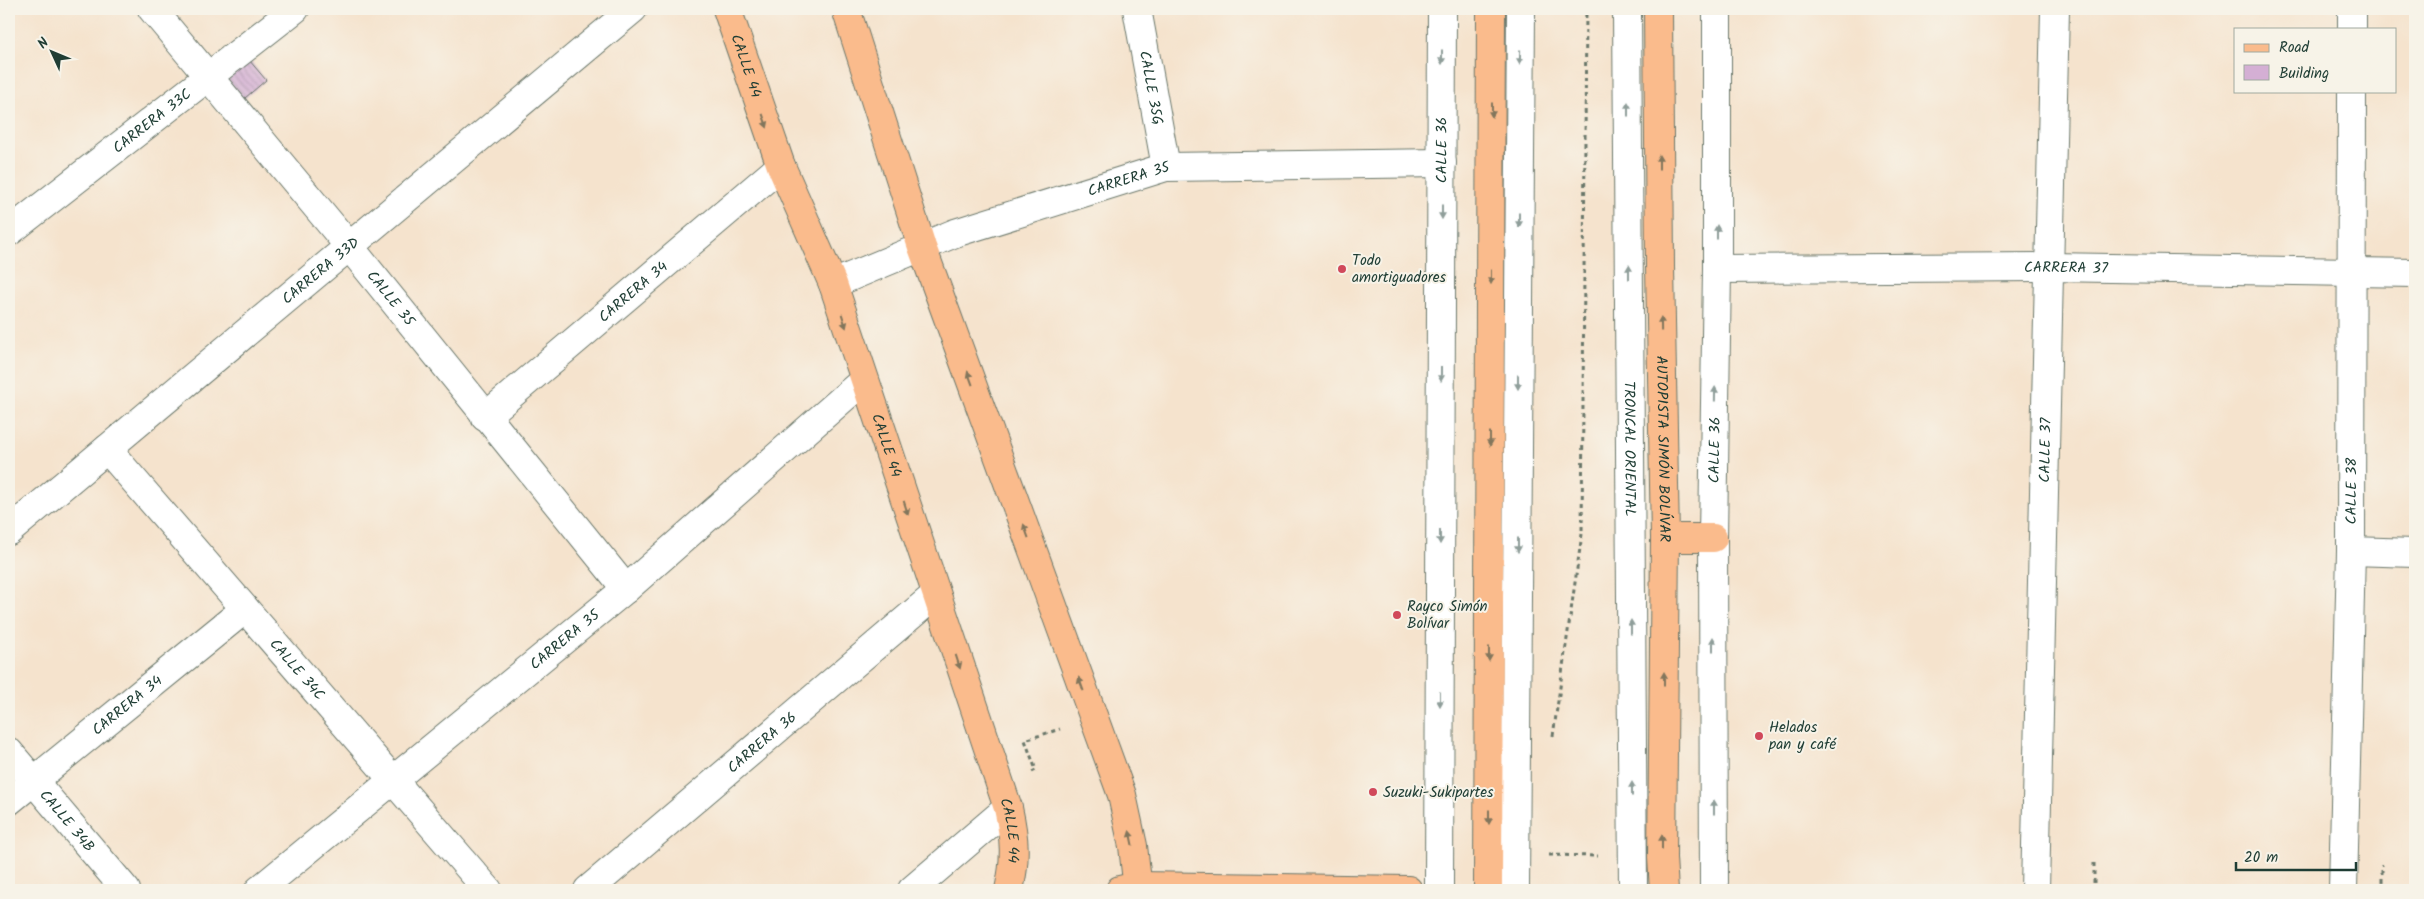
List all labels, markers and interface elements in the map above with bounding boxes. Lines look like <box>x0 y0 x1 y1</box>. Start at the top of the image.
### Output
north arrow <box>28 28 78 78</box>
legend <box>2234 28 2396 92</box>
street label: CALLE 44 <box>724 31 768 101</box>
text: N <box>32 33 54 54</box>
text: Road <box>2279 36 2310 60</box>
street label: CALLE 35G <box>1132 49 1169 127</box>
one-way arrow <box>1438 50 1446 66</box>
one-way arrow <box>1516 50 1524 66</box>
text: Building <box>2279 62 2329 86</box>
street label: CARRERA 33C <box>108 83 197 160</box>
one-way arrow <box>1624 101 1632 117</box>
one-way arrow <box>1488 102 1496 118</box>
one-way arrow <box>761 114 769 129</box>
street label: CALLE 36 <box>1430 117 1455 183</box>
one-way arrow <box>1655 153 1663 169</box>
street label: CARRERA 35 <box>1085 155 1174 204</box>
one-way arrow <box>1437 204 1445 220</box>
one-way arrow <box>1515 212 1523 228</box>
one-way arrow <box>1713 223 1721 239</box>
street label: CARRERA 33D <box>277 231 365 311</box>
place label: Todo amortiguadores <box>1352 249 1446 290</box>
street label: CARRERA 34 <box>593 256 674 329</box>
street label: CARRERA 37 <box>2024 256 2109 281</box>
marker: Todo amortiguadores <box>1336 263 1348 275</box>
one-way arrow <box>1625 263 1633 279</box>
street label: CALLE 35 <box>360 265 421 333</box>
one-way arrow <box>1487 269 1495 285</box>
one-way arrow <box>841 313 849 328</box>
one-way arrow <box>1656 316 1664 332</box>
street label: AUTOPISTA SIMÓN BOLÍVAR <box>1649 355 1676 543</box>
one-way arrow <box>1437 367 1445 383</box>
one-way arrow <box>966 370 974 385</box>
one-way arrow <box>1514 375 1522 391</box>
street label: TRONCAL ORIENTAL <box>1617 381 1641 517</box>
one-way arrow <box>1711 386 1719 402</box>
street label: CALLE 44 <box>864 411 908 481</box>
street label: CALLE 37 <box>2033 416 2059 483</box>
street label: CALLE 36 <box>1703 417 1728 483</box>
one-way arrow <box>1486 431 1494 447</box>
street label: CALLE 38 <box>2340 457 2364 525</box>
one-way arrow <box>903 501 911 516</box>
one-way arrow <box>1022 523 1030 538</box>
one-way arrow <box>1436 529 1444 545</box>
one-way arrow <box>1514 537 1522 553</box>
place label: Rayco Simón Bolívar <box>1407 595 1488 636</box>
street label: CARRERA 35 <box>525 603 606 677</box>
marker: Rayco Simón Bolívar <box>1391 609 1403 621</box>
one-way arrow <box>1627 618 1635 634</box>
street label: CALLE 34C <box>263 634 330 706</box>
one-way arrow <box>1709 636 1717 652</box>
one-way arrow <box>1485 646 1493 662</box>
one-way arrow <box>954 655 962 670</box>
street label: CARRERA 34 <box>87 670 168 742</box>
one-way arrow <box>1660 671 1668 687</box>
one-way arrow <box>1077 676 1084 691</box>
one-way arrow <box>1436 692 1444 708</box>
street label: CARRERA 36 <box>722 706 803 780</box>
place label: Helados pan y café <box>1768 716 1838 757</box>
marker: Helados pan y café <box>1753 730 1765 742</box>
place label: Suzuki-Sukipartes <box>1383 781 1494 805</box>
one-way arrow <box>1628 781 1636 797</box>
street label: CALLE 34B <box>33 785 100 858</box>
marker: Suzuki-Sukipartes <box>1367 786 1379 798</box>
street label: CALLE 44 <box>992 795 1025 863</box>
one-way arrow <box>1710 798 1718 814</box>
one-way arrow <box>1485 809 1493 825</box>
one-way arrow <box>1127 830 1135 845</box>
one-way arrow <box>1658 833 1666 849</box>
scale bar <box>2236 839 2356 871</box>
text: 20 m <box>2244 846 2278 870</box>

